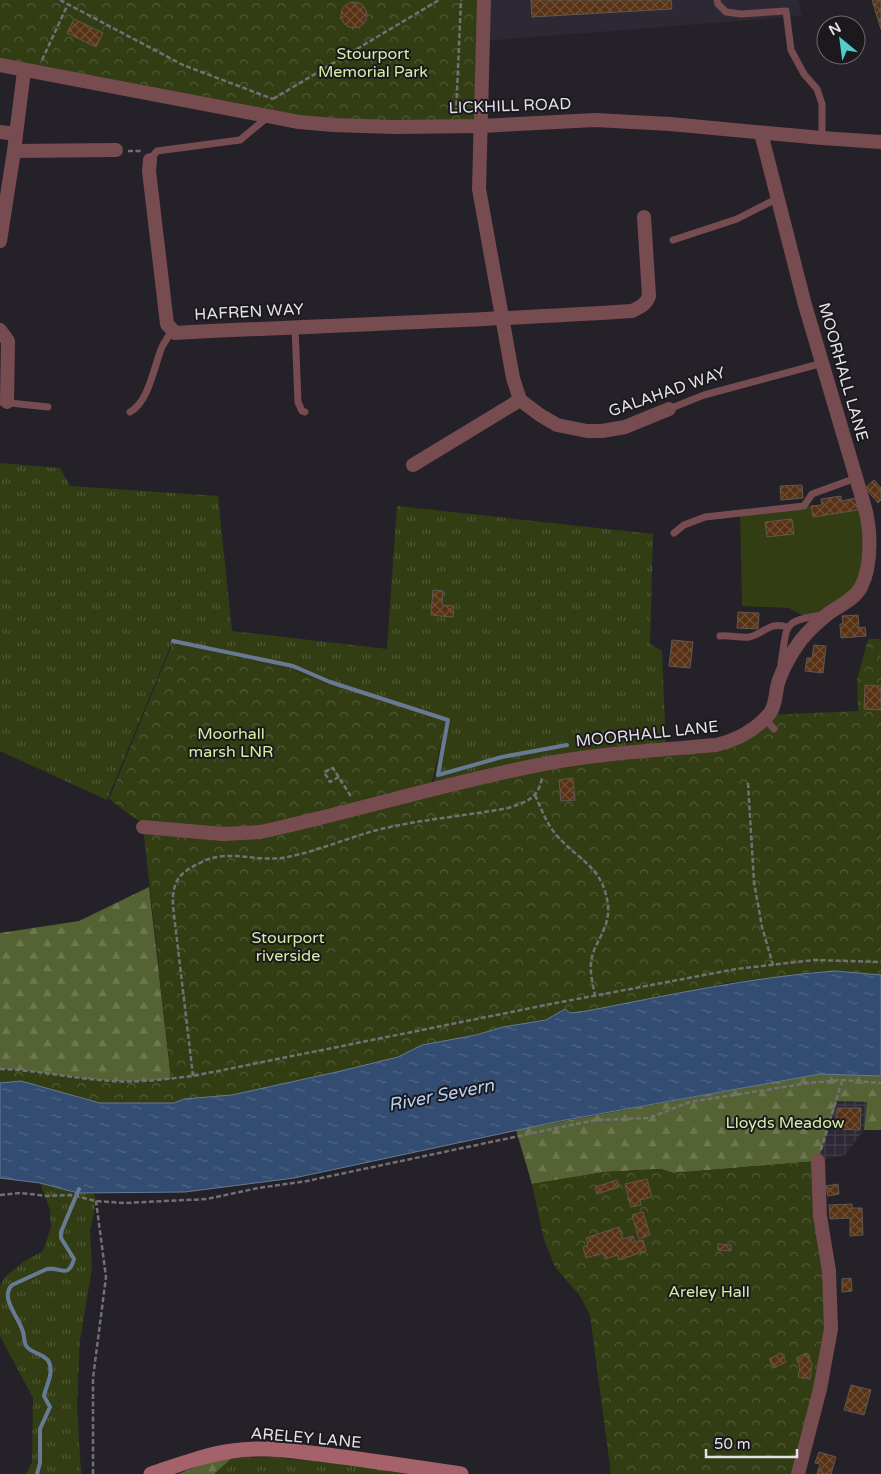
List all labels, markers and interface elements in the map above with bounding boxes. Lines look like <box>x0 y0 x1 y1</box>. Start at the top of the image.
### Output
north arrow <box>816 15 866 65</box>
text: N <box>826 19 844 39</box>
park label: Stourport Memorial Park <box>318 44 428 82</box>
street label: LICKHILL ROAD <box>448 94 572 118</box>
street label: HAFREN WAY <box>194 299 304 325</box>
street label: MOORHALL LANE <box>814 300 872 444</box>
street label: GALAHAD WAY <box>606 363 728 421</box>
street label: MOORHALL LANE <box>575 717 719 751</box>
park label: Moorhall marsh LNR <box>189 724 273 762</box>
park label: Stourport riverside <box>251 928 325 966</box>
water label: River Severn <box>386 1074 497 1116</box>
park label: Lloyds Meadow <box>726 1113 845 1133</box>
park label: Areley Hall <box>668 1282 750 1302</box>
street label: ARELEY LANE <box>250 1423 362 1453</box>
scale bar <box>706 1426 797 1458</box>
text: 50 m <box>714 1435 751 1453</box>

